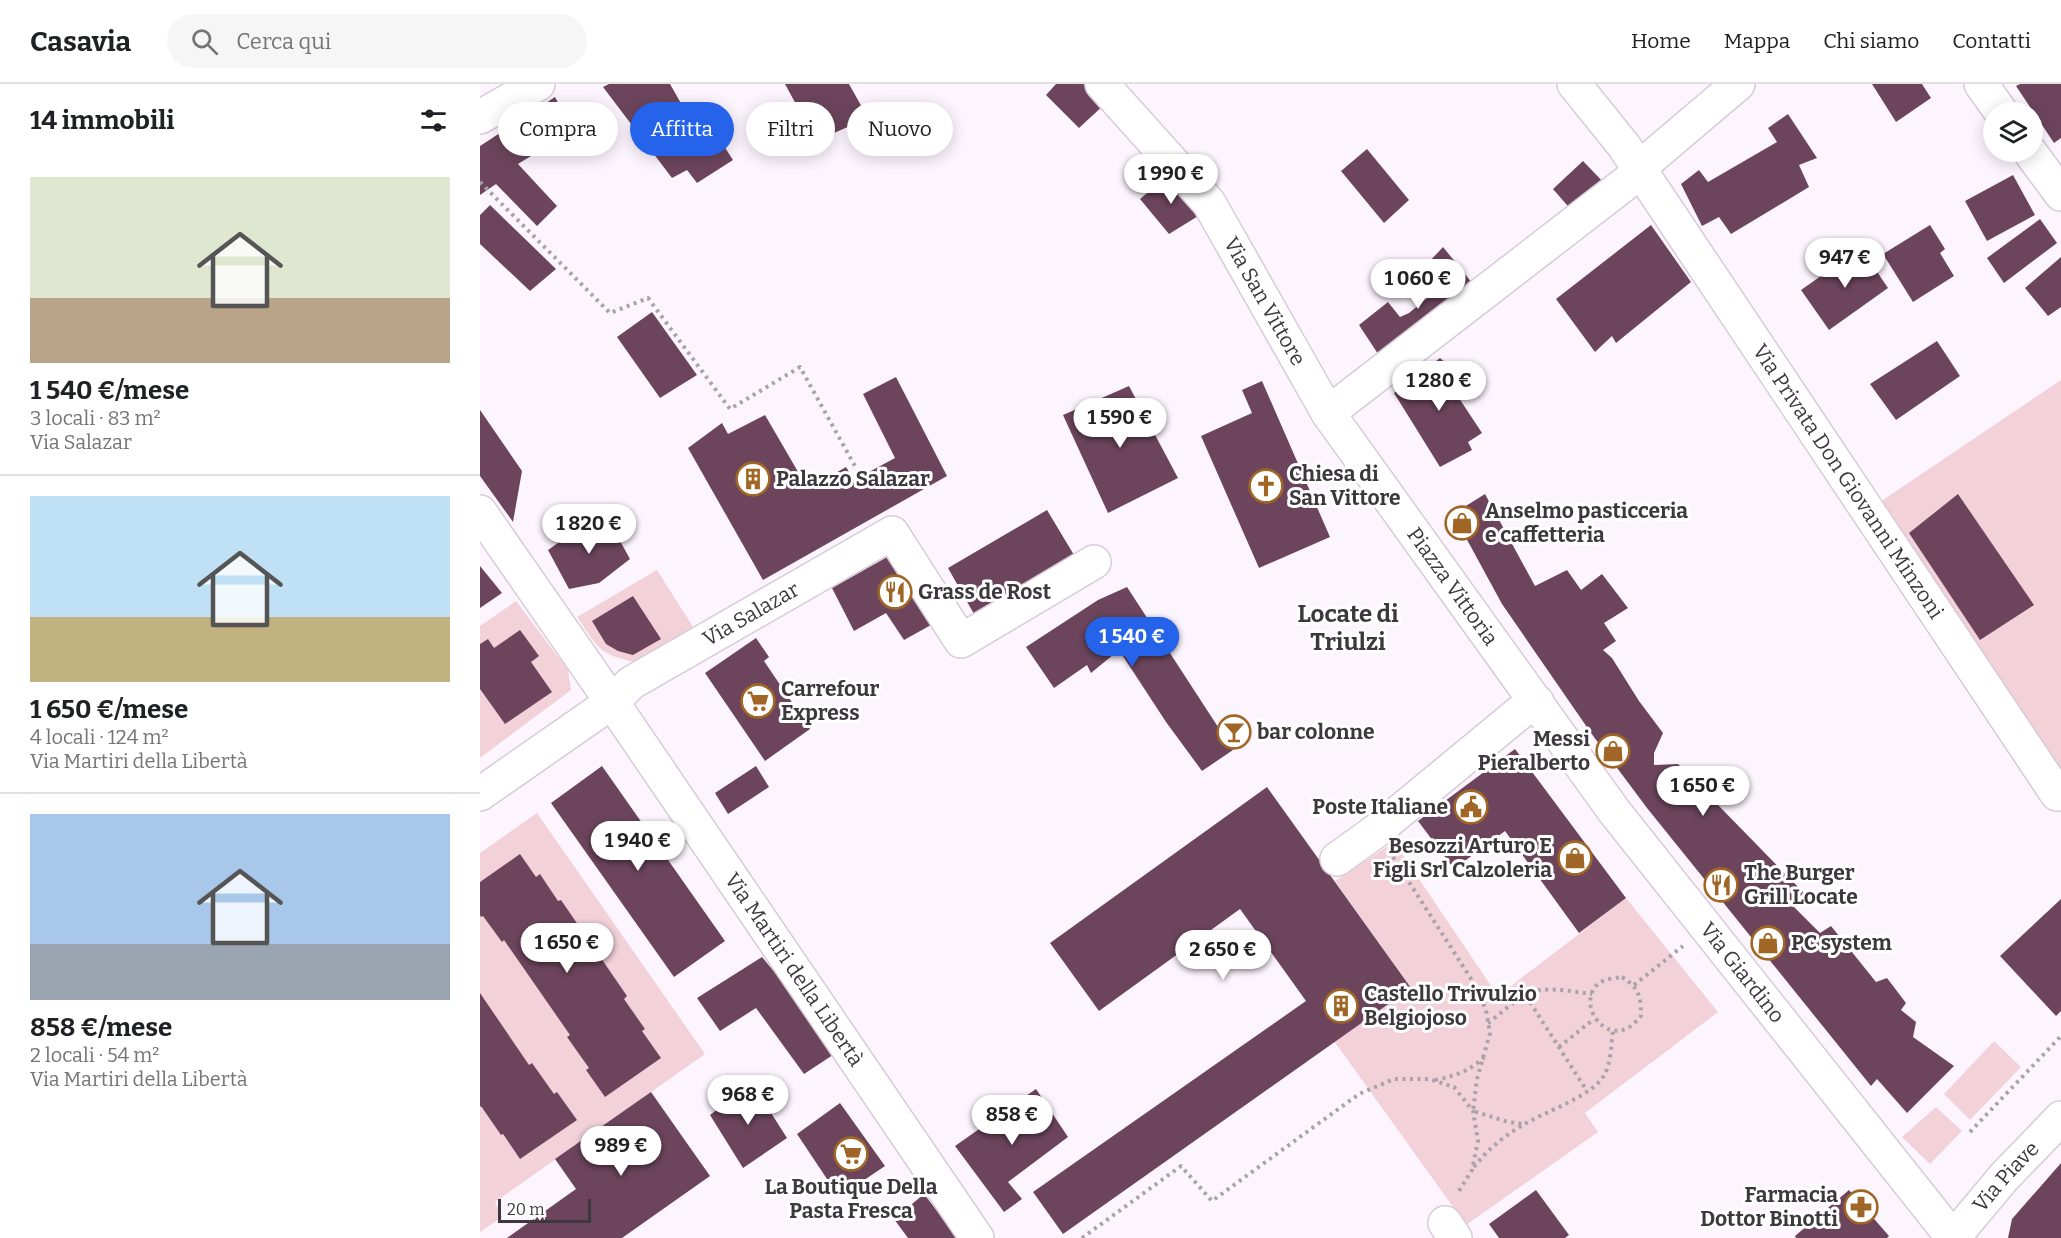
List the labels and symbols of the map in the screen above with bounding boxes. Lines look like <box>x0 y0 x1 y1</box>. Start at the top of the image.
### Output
pin: 1 990 € <box>1116 154 1226 205</box>
street label: Via San Vittore <box>1218 232 1311 370</box>
pin: 947 € <box>1803 238 1887 289</box>
pin: 1 060 € <box>1363 259 1473 310</box>
street label: Via Privata Don Giovanni Minzoni <box>1747 339 1949 624</box>
pin: 1 280 € <box>1384 361 1494 412</box>
pin: 1 590 € <box>1065 398 1175 449</box>
building icon: Palazzo Salazar <box>735 461 771 497</box>
place label: Chiesa di San Vittore <box>1289 461 1401 511</box>
place label: Palazzo Salazar <box>776 466 930 492</box>
church icon: Chiesa di San Vittore <box>1248 468 1284 504</box>
place label: Anselmo pasticceria e caffetteria <box>1485 498 1688 548</box>
pin: 1 820 € <box>534 504 644 555</box>
shop icon: Anselmo pasticceria e caffetteria <box>1444 505 1480 541</box>
street label: Piazza Vittoria <box>1401 522 1504 651</box>
restaurant icon: Grass de Rost <box>877 574 913 610</box>
street label: Via Salazar <box>698 576 804 652</box>
place label: Grass de Rost <box>918 579 1052 605</box>
district label: Locate di Triulzi <box>1297 600 1399 656</box>
pin: 1 540 € <box>1077 617 1187 668</box>
place label: Carrefour Express <box>781 676 879 726</box>
supermarket icon: Carrefour Express <box>740 683 776 719</box>
bar icon: bar colonne <box>1216 714 1252 750</box>
place label: bar colonne <box>1257 719 1375 745</box>
place label: Messi Pieralberto <box>1478 726 1590 776</box>
shop icon: Messi Pieralberto <box>1595 733 1631 769</box>
pin: 1 650 € <box>1648 766 1758 817</box>
public building icon: Poste Italiane <box>1453 789 1489 825</box>
place label: Poste Italiane <box>1312 794 1448 820</box>
pin: 1 940 € <box>583 821 693 872</box>
place label: Besozzi Arturo E Figli Srl Calzoleria <box>1373 833 1552 883</box>
shop icon: Besozzi Arturo E Figli Srl Calzoleria <box>1557 840 1593 876</box>
place label: The Burger Grill Locate <box>1744 860 1858 910</box>
restaurant icon: The Burger Grill Locate <box>1703 867 1739 903</box>
street label: Via Martiri della Libertà <box>719 868 870 1072</box>
street label: Via Giardino <box>1695 917 1790 1028</box>
pin: 1 650 € <box>512 923 622 974</box>
shop icon: PC system <box>1750 925 1786 961</box>
pin: 2 650 € <box>1168 930 1278 981</box>
place label: PC system <box>1791 930 1892 956</box>
place label: Castello Trivulzio Belgiojoso <box>1364 981 1537 1031</box>
building icon: Castello Trivulzio Belgiojoso <box>1323 988 1359 1024</box>
pin: 968 € <box>706 1075 790 1126</box>
pin: 858 € <box>970 1095 1054 1146</box>
pin: 989 € <box>579 1126 663 1177</box>
supermarket icon: La Boutique Della Pasta Fresca <box>833 1136 869 1172</box>
street label: Via Piave <box>1967 1136 2045 1217</box>
place label: La Boutique Della Pasta Fresca <box>764 1174 938 1224</box>
place label: Farmacia Dottor Binotti <box>1700 1182 1838 1232</box>
pharmacy icon: Farmacia Dottor Binotti <box>1843 1189 1879 1225</box>
scale bar <box>498 1196 591 1224</box>

